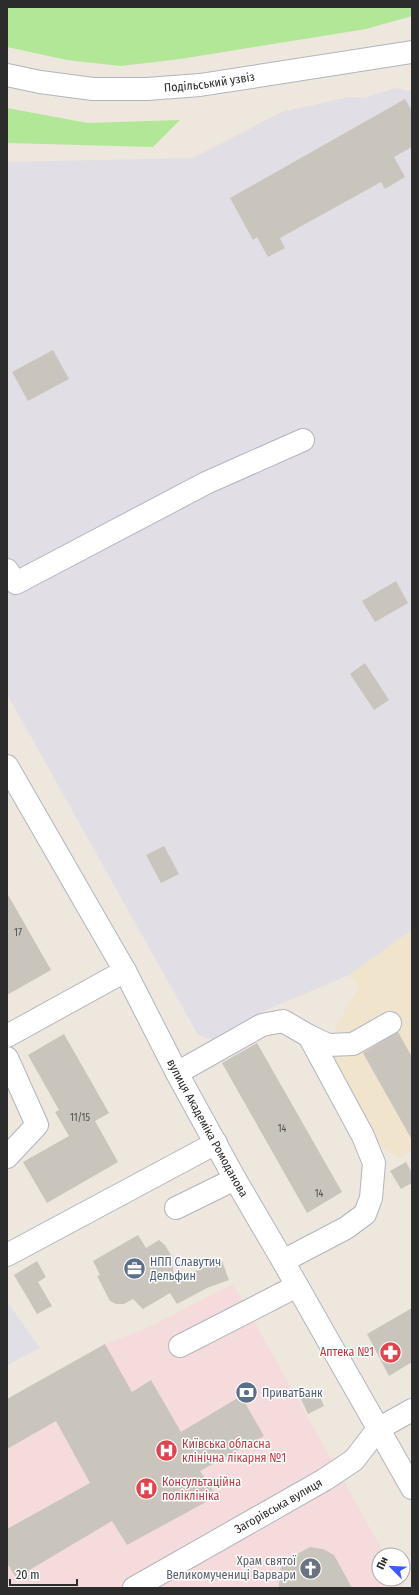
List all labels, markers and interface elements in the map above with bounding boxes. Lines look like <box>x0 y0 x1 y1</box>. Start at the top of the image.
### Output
street label: Подільський узвіз <box>164 70 256 95</box>
house number: 17 <box>14 927 22 939</box>
street label: вулиця Академіка Ромоданова <box>164 1057 251 1200</box>
house number: 11/15 <box>70 1112 91 1124</box>
house number: 14 <box>278 1123 287 1135</box>
house number: 14 <box>315 1188 324 1200</box>
place label: НПП Славутич Дельфин <box>149 1255 221 1283</box>
office icon: НПП Славутич Дельфин <box>122 1256 148 1282</box>
pharmacy icon: Аптека №1 <box>377 1339 403 1365</box>
place label: Аптека №1 <box>320 1345 374 1359</box>
bank icon: ПриватБанк <box>234 1380 260 1406</box>
place label: ПриватБанк <box>262 1386 323 1400</box>
place label: Київська обласна клінічна лікарня №1 <box>182 1437 286 1465</box>
hospital icon: Київська обласна клінічна лікарня №1 <box>154 1438 180 1464</box>
place label: Консультаційна поліклініка <box>162 1475 241 1503</box>
hospital icon: Консультаційна поліклініка <box>133 1476 159 1502</box>
street label: Загорівська вулиця <box>232 1476 325 1536</box>
north arrow <box>371 1547 411 1587</box>
place label: Храм святої Великомучениці Варвари <box>166 1554 297 1582</box>
church icon: Храм святої Великомучениці Варвари <box>298 1555 324 1581</box>
text: Пн <box>374 1555 391 1571</box>
scale bar <box>10 1561 77 1587</box>
text: 20 m <box>16 1568 40 1582</box>

